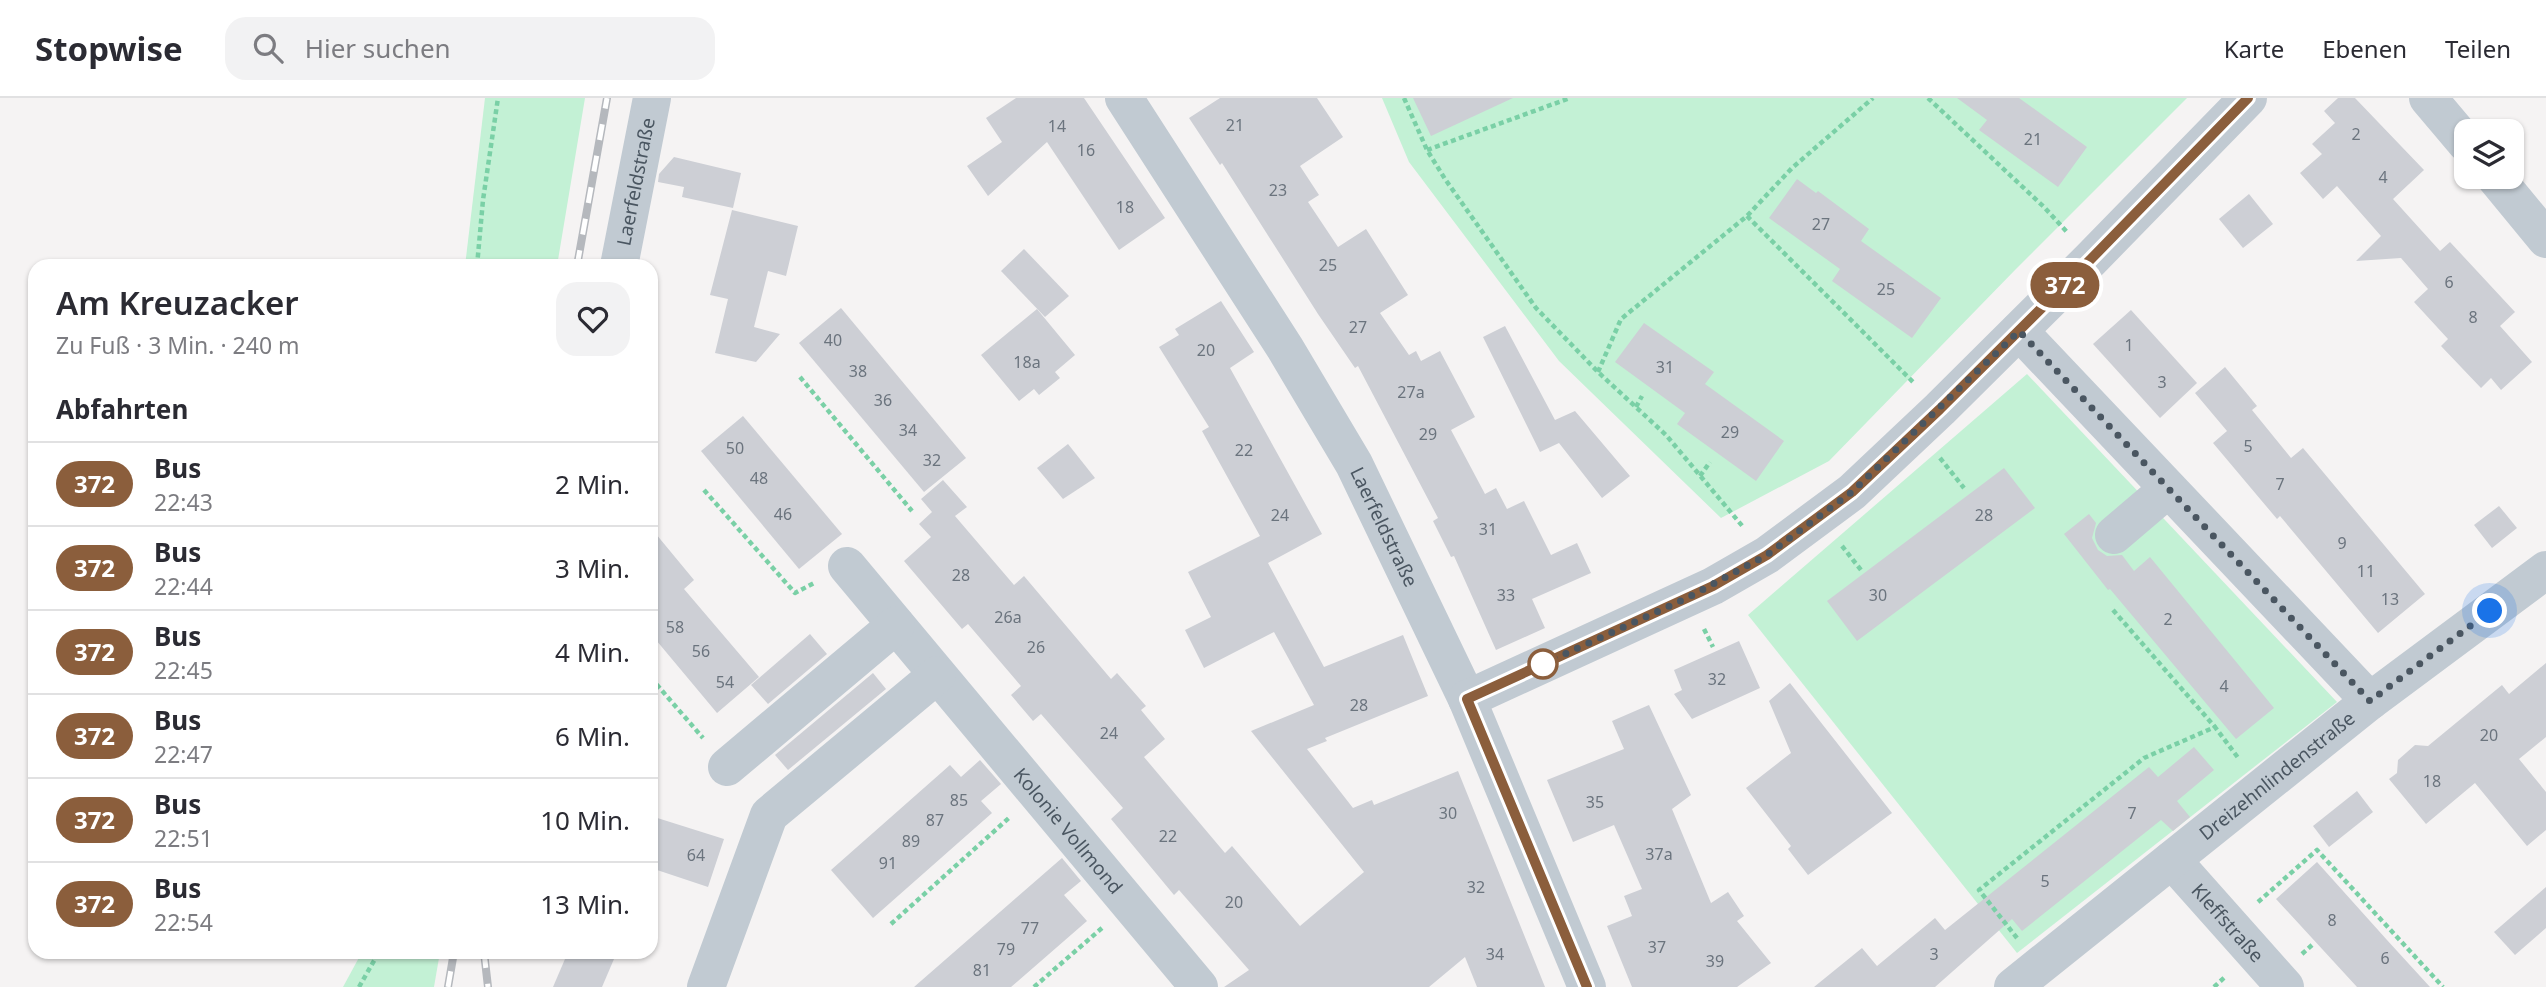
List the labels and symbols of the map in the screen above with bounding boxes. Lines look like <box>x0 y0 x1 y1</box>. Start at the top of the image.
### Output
house number: 21 <box>1226 114 1244 136</box>
street label: Laerfeldstraße <box>610 115 661 248</box>
house number: 14 <box>1048 115 1066 137</box>
house number: 2 <box>2351 123 2361 145</box>
house number: 21 <box>2024 128 2042 150</box>
house number: 16 <box>1077 139 1095 161</box>
house number: 4 <box>2378 166 2388 188</box>
house number: 23 <box>1269 179 1287 201</box>
house number: 18 <box>1116 196 1134 218</box>
house number: 27 <box>1812 213 1830 235</box>
house number: 25 <box>1319 254 1337 276</box>
line badge: 372 <box>2025 262 2105 308</box>
house number: 6 <box>2444 271 2454 293</box>
house number: 25 <box>1877 278 1895 300</box>
house number: 8 <box>2468 306 2478 328</box>
house number: 27 <box>1349 316 1367 338</box>
house number: 40 <box>824 329 842 351</box>
house number: 1 <box>2124 334 2134 356</box>
house number: 20 <box>1197 339 1215 361</box>
house number: 18a <box>1013 351 1041 373</box>
house number: 31 <box>1656 356 1674 378</box>
house number: 38 <box>849 360 867 382</box>
house number: 3 <box>2157 371 2167 393</box>
house number: 27a <box>1397 381 1425 403</box>
house number: 36 <box>874 389 892 411</box>
house number: 34 <box>899 419 917 441</box>
house number: 29 <box>1721 421 1739 443</box>
house number: 29 <box>1419 423 1437 445</box>
house number: 5 <box>2243 435 2253 457</box>
house number: 50 <box>726 437 744 459</box>
house number: 22 <box>1235 439 1253 461</box>
house number: 32 <box>923 449 941 471</box>
street label: Laerfeldstraße <box>1344 463 1424 591</box>
house number: 48 <box>750 467 768 489</box>
house number: 7 <box>2275 473 2285 495</box>
house number: 46 <box>774 503 792 525</box>
house number: 24 <box>1271 504 1289 526</box>
house number: 28 <box>1975 504 1993 526</box>
house number: 31 <box>1479 518 1497 540</box>
house number: 9 <box>2337 532 2347 554</box>
house number: 11 <box>2357 560 2375 582</box>
house number: 28 <box>952 564 970 586</box>
house number: 33 <box>1497 584 1515 606</box>
house number: 30 <box>1869 584 1887 606</box>
house number: 13 <box>2381 588 2399 610</box>
your location <box>2472 593 2507 628</box>
house number: 26a <box>994 606 1022 628</box>
house number: 2 <box>2163 608 2173 630</box>
house number: 58 <box>666 616 684 638</box>
house number: 26 <box>1027 636 1045 658</box>
house number: 56 <box>692 640 710 662</box>
unlabelled marker <box>1528 649 1558 679</box>
house number: 32 <box>1708 668 1726 690</box>
house number: 54 <box>716 671 734 693</box>
house number: 4 <box>2219 675 2229 697</box>
house number: 28 <box>1350 694 1368 716</box>
street label: Dreizehnlindenstraße <box>2193 705 2360 846</box>
house number: 24 <box>1100 722 1118 744</box>
house number: 20 <box>2480 724 2498 746</box>
street label: Kolonie Vollmond <box>1008 762 1129 899</box>
house number: 18 <box>2423 770 2441 792</box>
house number: 85 <box>950 789 968 811</box>
house number: 35 <box>1586 791 1604 813</box>
house number: 30 <box>1439 802 1457 824</box>
house number: 7 <box>2127 802 2137 824</box>
house number: 87 <box>926 809 944 831</box>
house number: 22 <box>1159 825 1177 847</box>
house number: 89 <box>902 830 920 852</box>
house number: 37a <box>1645 843 1673 865</box>
house number: 64 <box>687 844 705 866</box>
house number: 91 <box>879 852 897 874</box>
house number: 5 <box>2040 870 2050 892</box>
house number: 32 <box>1467 876 1485 898</box>
street label: Kleffstraße <box>2186 878 2270 968</box>
house number: 20 <box>1225 891 1243 913</box>
house number: 8 <box>2327 909 2337 931</box>
house number: 77 <box>1021 917 1039 939</box>
house number: 37 <box>1648 936 1666 958</box>
house number: 79 <box>997 938 1015 960</box>
house number: 34 <box>1486 943 1504 965</box>
house number: 3 <box>1929 943 1939 965</box>
house number: 6 <box>2380 947 2390 969</box>
house number: 39 <box>1706 950 1724 972</box>
house number: 81 <box>973 959 991 981</box>

